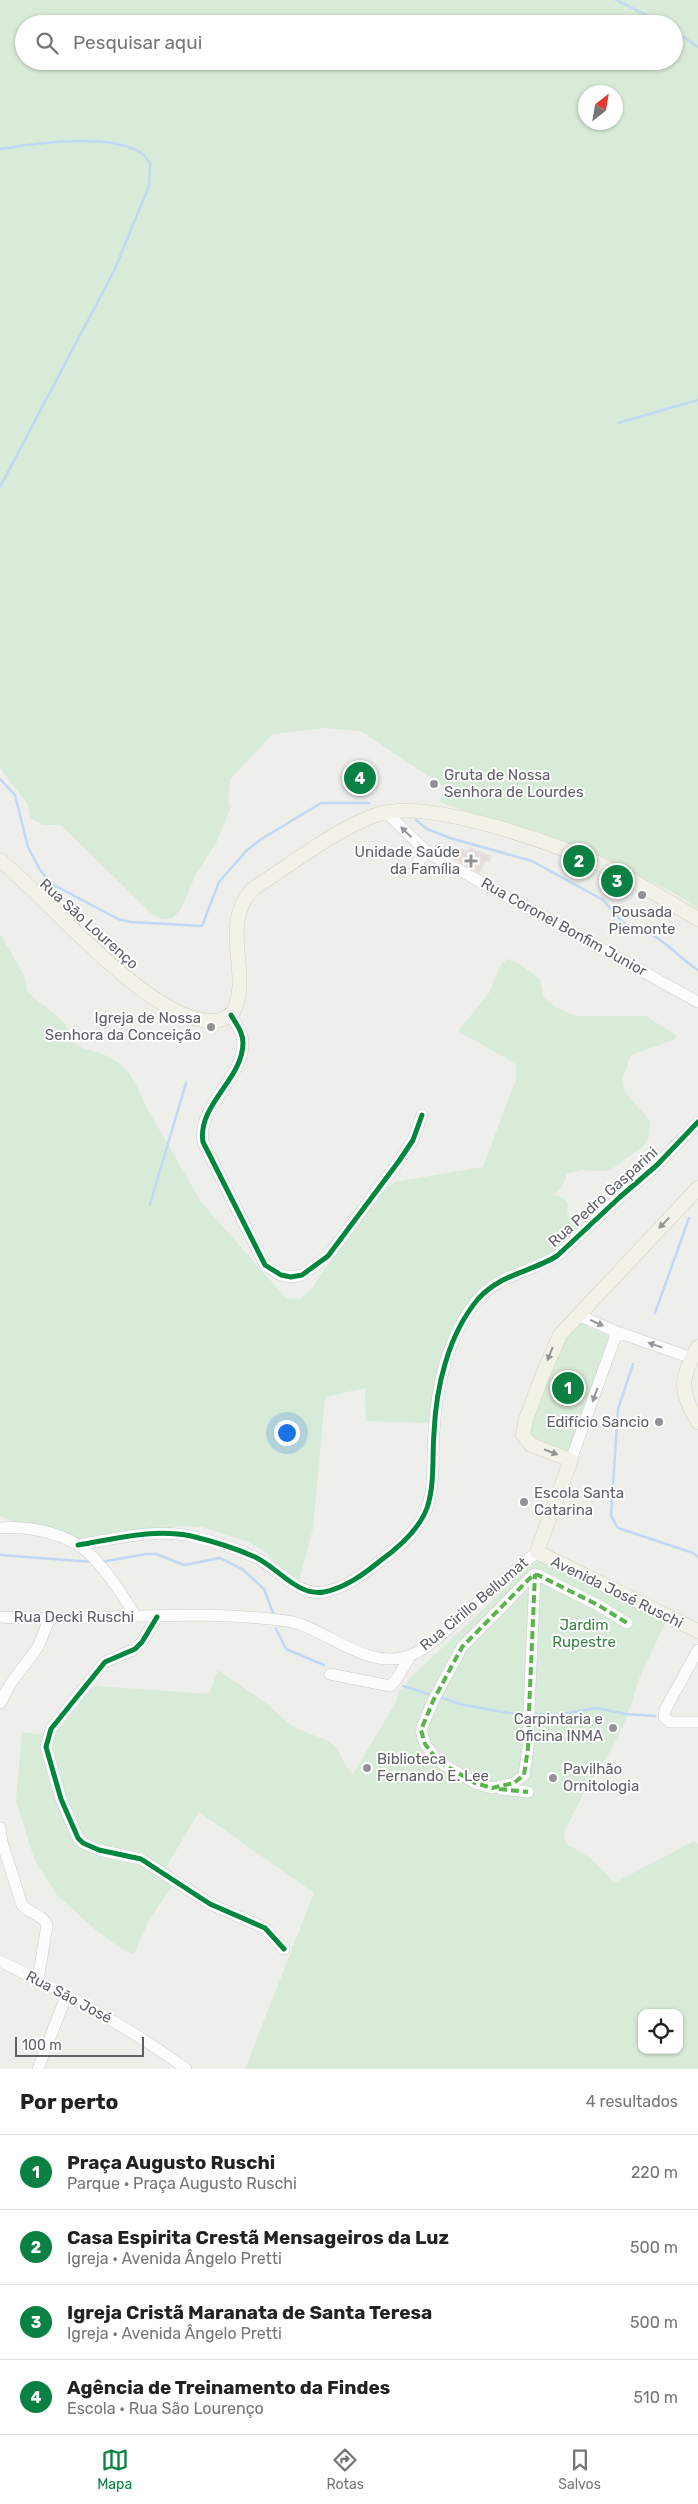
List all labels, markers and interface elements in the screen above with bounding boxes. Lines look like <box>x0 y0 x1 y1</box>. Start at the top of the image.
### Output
search box <box>15 15 683 70</box>
icon: search <box>33 29 61 57</box>
text: Pesquisar aqui <box>73 31 202 54</box>
north arrow <box>578 85 623 130</box>
pin: 4 <box>344 759 376 797</box>
place label: Gruta de Nossa Senhora de Lourdes <box>444 766 584 801</box>
marker: Gruta de Nossa Senhora de Lourdes <box>428 778 440 790</box>
one-way arrow <box>401 826 413 838</box>
pin: 2 <box>563 842 595 880</box>
place label: Unidade Saúde da Família <box>355 843 460 878</box>
marker: Unidade Saúde da Família <box>464 854 478 868</box>
pin: 3 <box>601 862 633 900</box>
street label: Rua Coronel Bonfim Junior <box>478 874 650 980</box>
street label: Rua São Lourenço <box>36 875 142 973</box>
marker: Pousada Piemonte <box>636 889 648 901</box>
place label: Pousada Piemonte <box>609 903 675 938</box>
place label: Igreja de Nossa Senhora da Conceição <box>45 1009 201 1044</box>
marker: Igreja de Nossa Senhora da Conceição <box>205 1021 217 1033</box>
street label: Rua Pedro Gasparini <box>545 1143 661 1251</box>
one-way arrow <box>658 1217 670 1229</box>
one-way arrow <box>590 1320 604 1328</box>
one-way arrow <box>647 1341 662 1348</box>
one-way arrow <box>546 1347 553 1362</box>
pin: 1 <box>552 1369 584 1407</box>
one-way arrow <box>591 1387 598 1402</box>
place label: Edifício Sancio <box>547 1413 649 1431</box>
marker: Edifício Sancio <box>653 1416 665 1428</box>
your location <box>274 1420 300 1446</box>
one-way arrow <box>543 1449 558 1456</box>
place label: Escola Santa Catarina <box>534 1484 624 1519</box>
marker: Escola Santa Catarina <box>518 1496 530 1508</box>
street label: Avenida José Ruschi <box>548 1552 686 1632</box>
street label: Rua Cirillo Bellumat <box>416 1553 532 1654</box>
street label: Rua Decki Ruschi <box>14 1608 134 1626</box>
park label: Jardim Rupestre <box>552 1616 616 1651</box>
place label: Carpintaria e Oficina INMA <box>514 1710 603 1745</box>
marker: Carpintaria e Oficina INMA <box>607 1722 619 1734</box>
place label: Biblioteca Fernando E. Lee <box>377 1750 489 1785</box>
place label: Pavilhão Ornitologia <box>563 1760 639 1795</box>
marker: Biblioteca Fernando E. Lee <box>361 1762 373 1774</box>
marker: Pavilhão Ornitologia <box>547 1772 559 1784</box>
street label: Rua São José <box>23 1967 115 2027</box>
map controls <box>638 2009 683 2054</box>
button: locate <box>638 2009 683 2054</box>
scale bar <box>15 2034 144 2057</box>
text: 100 m <box>22 2037 62 2054</box>
text: Por perto <box>20 2089 118 2114</box>
text: 4 resultados <box>586 2092 678 2111</box>
text: Praça Augusto Ruschi <box>67 2151 275 2174</box>
text: 1 <box>32 2163 40 2182</box>
text: 220 m <box>631 2163 678 2182</box>
text: Parque · Praça Augusto Ruschi <box>67 2174 297 2193</box>
text: Casa Espirita Crestã Mensageiros da Luz <box>67 2226 449 2249</box>
text: 2 <box>31 2238 41 2257</box>
text: 500 m <box>630 2238 678 2257</box>
text: Igreja · Avenida Ângelo Pretti <box>67 2249 282 2268</box>
text: Igreja Cristã Maranata de Santa Teresa <box>67 2301 432 2324</box>
text: 3 <box>31 2313 41 2332</box>
text: 500 m <box>630 2313 678 2332</box>
text: Igreja · Avenida Ângelo Pretti <box>67 2324 282 2343</box>
text: Agência de Treinamento da Findes <box>67 2376 390 2399</box>
text: 4 <box>31 2388 41 2407</box>
text: 510 m <box>634 2388 678 2407</box>
text: Escola · Rua São Lourenço <box>67 2399 264 2418</box>
tab: Mapa <box>97 2446 132 2493</box>
tab: Rotas <box>326 2446 364 2493</box>
tab: Salvos <box>558 2446 601 2493</box>

